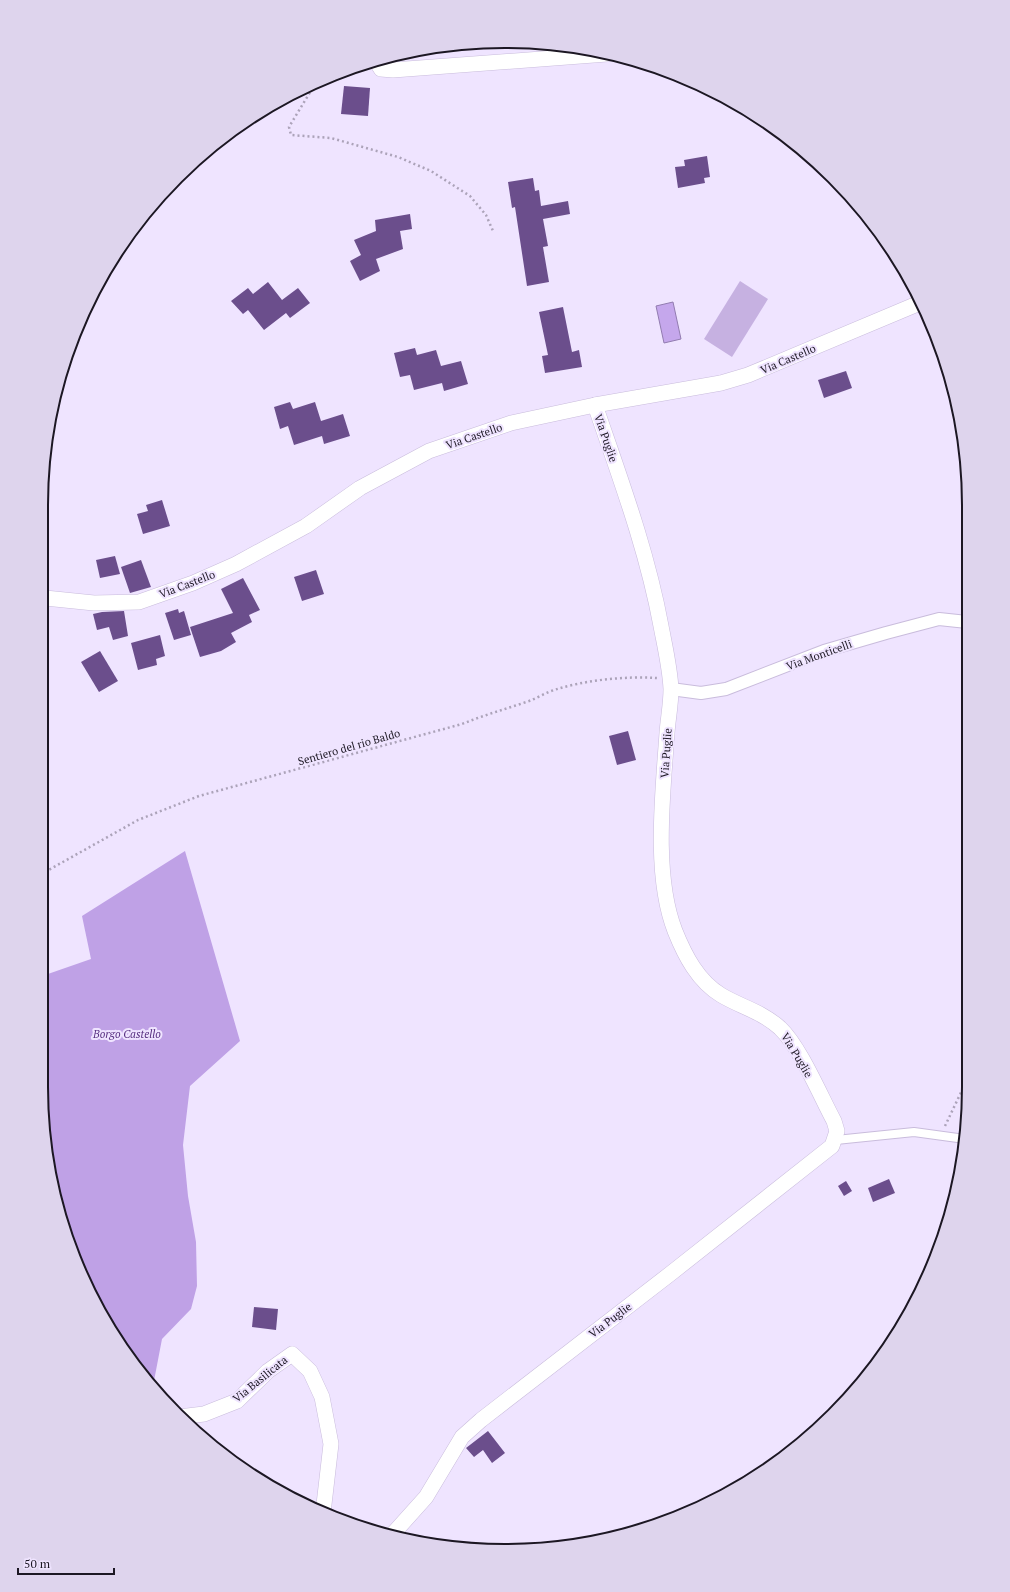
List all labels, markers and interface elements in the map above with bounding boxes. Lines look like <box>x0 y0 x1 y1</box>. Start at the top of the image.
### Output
street label: Via Castello <box>758 341 818 377</box>
street label: Via Puglie <box>591 412 621 464</box>
street label: Via Castello <box>444 420 504 452</box>
street label: Via Castello <box>157 567 217 601</box>
street label: Via Monticelli <box>784 637 854 673</box>
street label: Sentiero del rio Baldo <box>296 726 402 768</box>
street label: Via Puglie <box>657 727 675 778</box>
park label: Borgo Castello <box>92 1027 161 1041</box>
street label: Via Puglie <box>778 1030 816 1080</box>
street label: Via Puglie <box>586 1299 634 1341</box>
street label: Via Basilicata <box>230 1352 291 1405</box>
scale bar <box>18 1550 114 1576</box>
text: 50 m <box>24 1556 51 1571</box>

